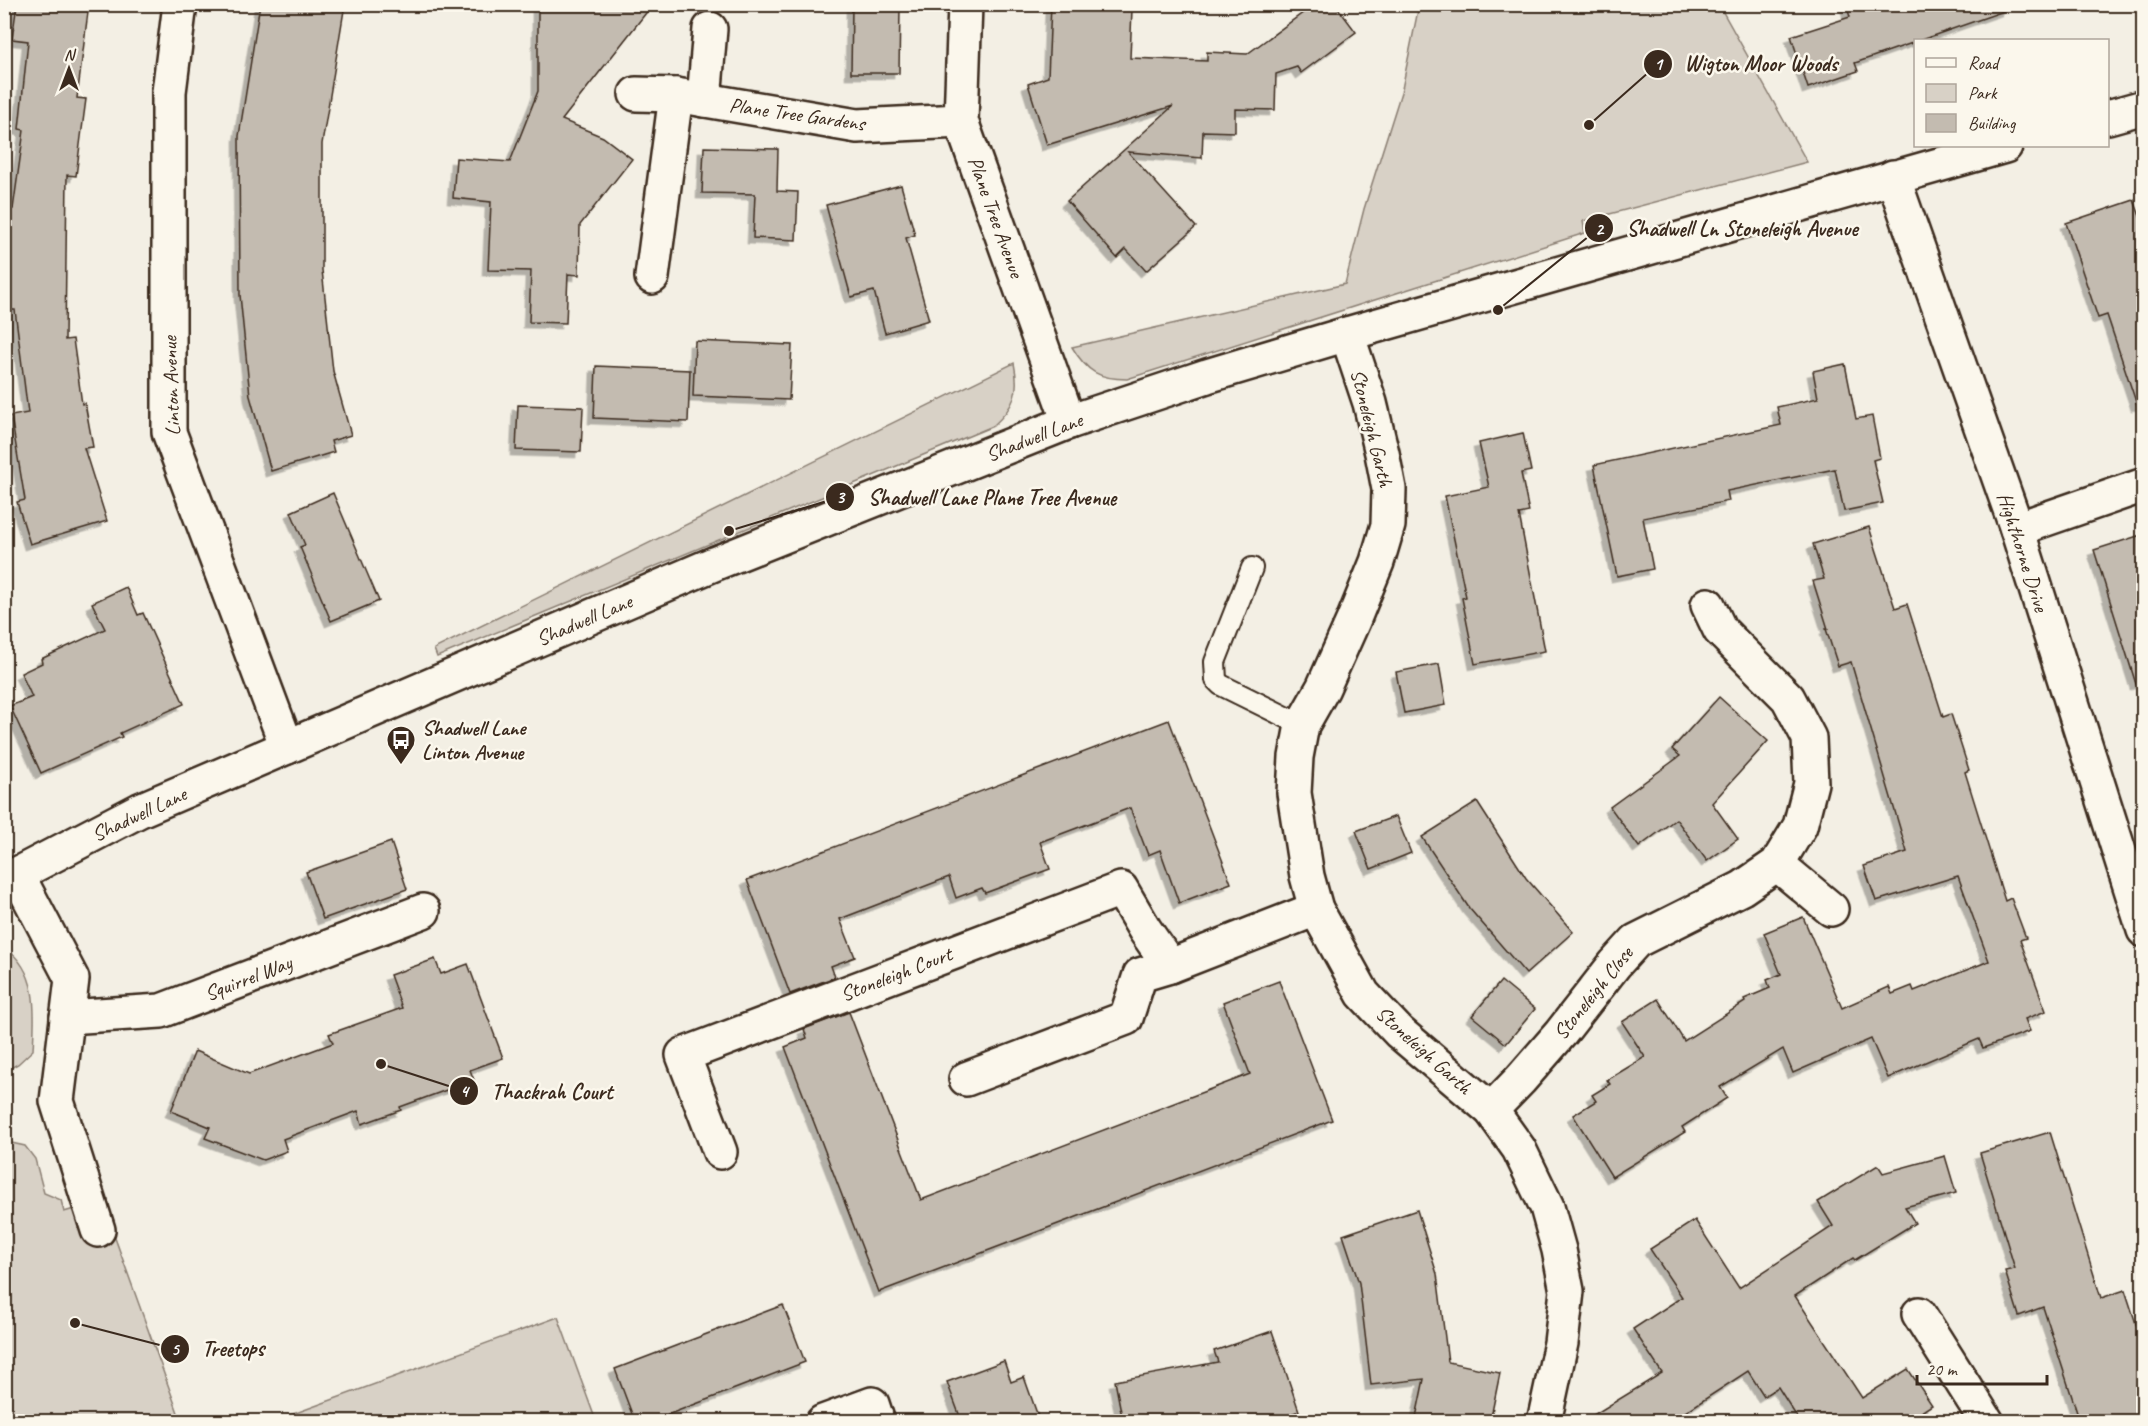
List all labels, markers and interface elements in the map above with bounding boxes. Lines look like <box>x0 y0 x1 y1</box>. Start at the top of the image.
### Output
north arrow <box>39 39 99 99</box>
legend <box>1914 39 2109 147</box>
callout: Wigton Moor Woods <box>1643 44 1850 84</box>
text: N <box>64 45 77 65</box>
text: Wigton Moor Woods <box>1684 50 1840 78</box>
text: Road <box>1968 52 2001 74</box>
text: 1 <box>1654 53 1664 75</box>
text: Park <box>1968 82 1998 104</box>
street label: Plane Tree Gardens <box>728 92 868 137</box>
text: Building <box>1968 112 2017 134</box>
street label: Plane Tree Avenue <box>962 153 1031 283</box>
callout: Shadwell Ln Stoneleigh Avenue <box>1584 208 1869 248</box>
text: Shadwell Ln Stoneleigh Avenue <box>1626 215 1860 243</box>
text: 2 <box>1595 218 1605 240</box>
street label: Linton Avenue <box>156 335 186 436</box>
street label: Stoneleigh Garth <box>1345 366 1400 491</box>
street label: Shadwell Lane <box>982 406 1088 467</box>
callout: Shadwell Lane Plane Tree Avenue <box>825 477 1128 517</box>
text: Shadwell Lane Plane Tree Avenue <box>868 484 1118 512</box>
text: 3 <box>836 486 846 508</box>
street label: Highthorne Drive <box>1992 489 2055 616</box>
street label: Shadwell Lane <box>532 587 638 652</box>
place label: Shadwell Lane Linton Avenue <box>422 715 527 765</box>
bus stop icon: Shadwell Lane Linton Avenue <box>385 724 417 766</box>
street label: Shadwell Lane <box>88 780 192 847</box>
street label: Stoneleigh Court <box>837 940 957 1007</box>
street label: Stoneleigh Close <box>1547 940 1639 1045</box>
street label: Squirrel Way <box>201 949 297 1006</box>
street label: Stoneleigh Garth <box>1371 1000 1478 1101</box>
callout: Thackrah Court <box>449 1071 625 1111</box>
text: Thackrah Court <box>491 1078 615 1106</box>
text: 4 <box>460 1080 470 1102</box>
callout: Treetops <box>160 1329 276 1369</box>
text: Treetops <box>202 1335 266 1363</box>
text: 5 <box>171 1338 181 1360</box>
scale bar <box>1917 1348 2048 1386</box>
text: 20 m <box>1926 1358 1959 1380</box>

